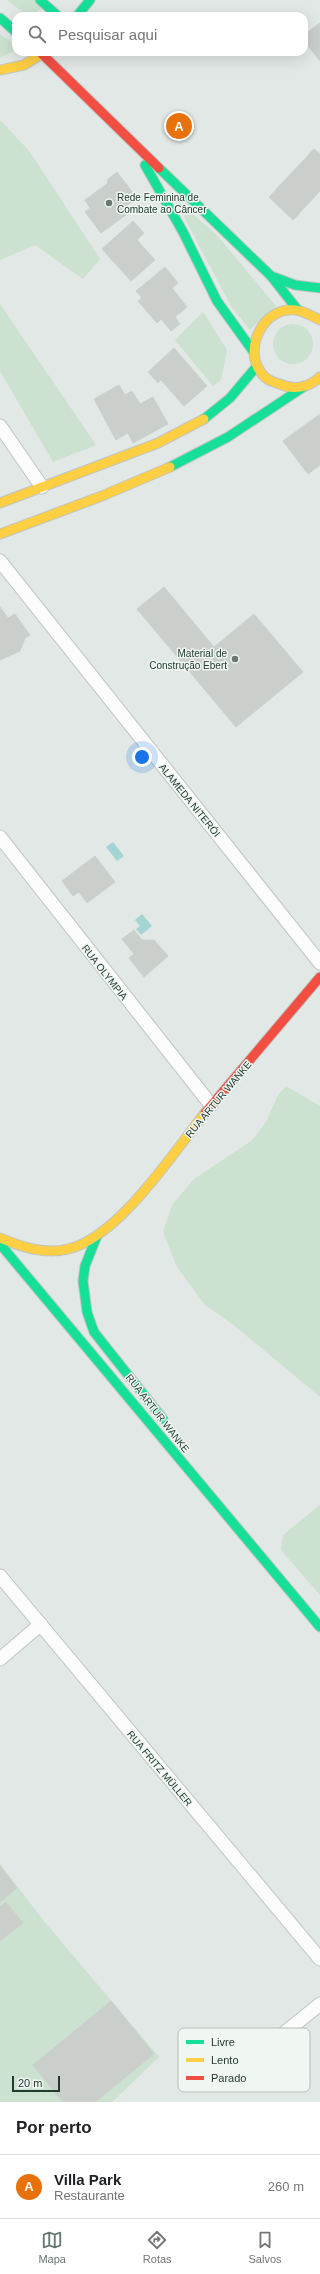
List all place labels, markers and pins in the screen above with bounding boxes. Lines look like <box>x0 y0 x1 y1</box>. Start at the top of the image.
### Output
pin: A <box>166 111 192 141</box>
place label: Rede Feminina de Combate ao Câncer <box>117 192 207 215</box>
marker: Rede Feminina de Combate ao Câncer <box>104 198 114 208</box>
place label: Material de Construção Ebert <box>149 648 227 671</box>
marker: Material de Construção Ebert <box>230 654 240 664</box>

